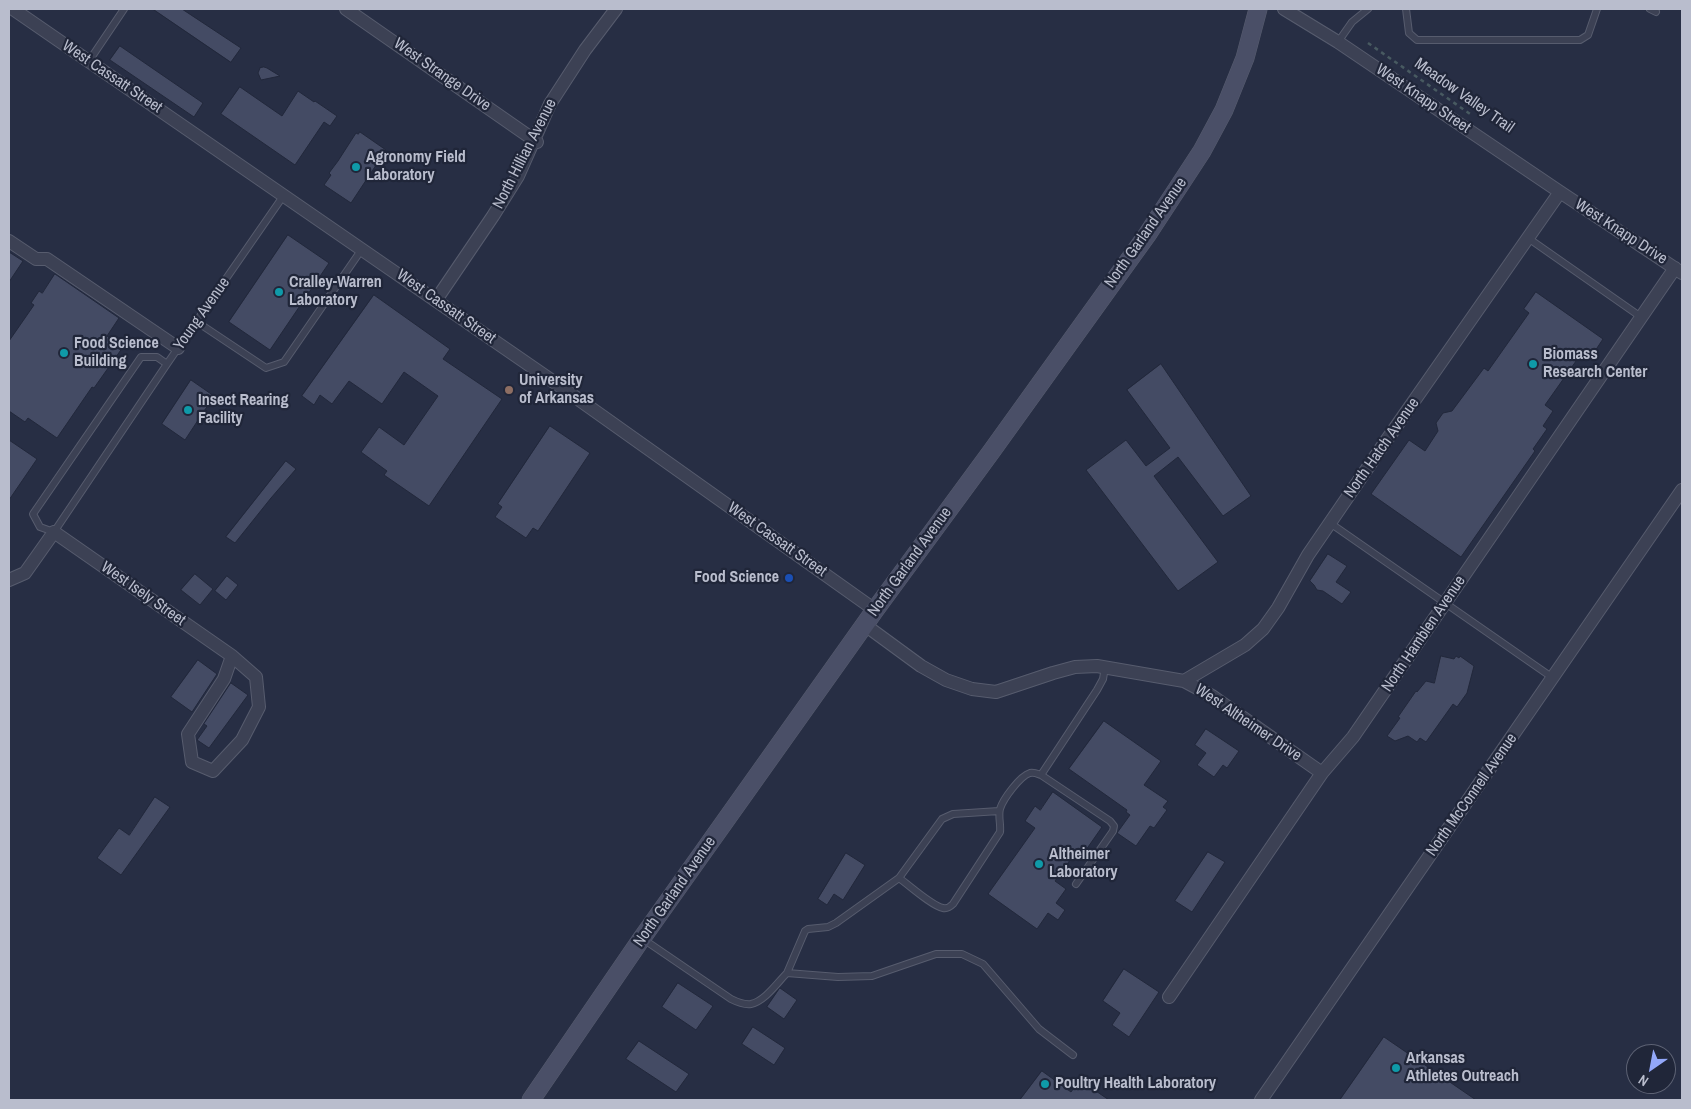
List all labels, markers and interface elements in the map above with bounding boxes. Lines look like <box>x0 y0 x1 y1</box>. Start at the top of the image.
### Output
street label: West Strange Drive <box>390 34 494 116</box>
street label: West Cassatt Street <box>58 36 166 118</box>
street label: Meadow Valley Trail <box>1410 54 1518 138</box>
street label: West Knapp Street <box>1372 60 1474 138</box>
street label: North Hillian Avenue <box>489 96 561 212</box>
place label: Agronomy Field Laboratory <box>366 148 466 186</box>
marker: Agronomy Field Laboratory <box>350 161 362 173</box>
street label: North Garland Avenue <box>1101 174 1191 292</box>
street label: West Knapp Drive <box>1571 195 1671 269</box>
street label: West Cassatt Street <box>393 266 499 348</box>
place label: Cralley-Warren Laboratory <box>289 273 382 311</box>
street label: Young Avenue <box>170 274 234 354</box>
marker: Cralley-Warren Laboratory <box>273 286 285 298</box>
place label: Food Science Building <box>74 334 159 372</box>
place label: Biomass Research Center <box>1543 345 1647 383</box>
marker: Food Science Building <box>58 347 70 359</box>
marker: Biomass Research Center <box>1527 358 1539 370</box>
place label: University of Arkansas <box>519 371 594 409</box>
marker: University of Arkansas <box>503 384 515 396</box>
place label: Insect Rearing Facility <box>198 391 288 429</box>
street label: North Hatch Avenue <box>1340 394 1424 502</box>
marker: Insect Rearing Facility <box>182 404 194 416</box>
street label: West Cassatt Street <box>724 499 830 581</box>
street label: North Garland Avenue <box>864 504 956 620</box>
street label: West Isely Street <box>97 558 189 630</box>
place label: Food Science <box>694 568 779 588</box>
marker: Food Science <box>783 572 795 584</box>
street label: North Hamblen Avenue <box>1378 572 1470 696</box>
street label: West Altheimer Drive <box>1191 680 1305 766</box>
street label: North McConnell Avenue <box>1422 730 1522 860</box>
street label: North Garland Avenue <box>630 833 720 951</box>
place label: Altheimer Laboratory <box>1049 845 1118 883</box>
marker: Altheimer Laboratory <box>1033 858 1045 870</box>
north arrow <box>1626 1044 1676 1094</box>
place label: Arkansas Athletes Outreach <box>1406 1049 1519 1087</box>
marker: Arkansas Athletes Outreach <box>1390 1062 1402 1074</box>
text: N <box>1635 1071 1652 1091</box>
place label: Poultry Health Laboratory <box>1055 1074 1216 1094</box>
marker: Poultry Health Laboratory <box>1039 1078 1051 1090</box>

